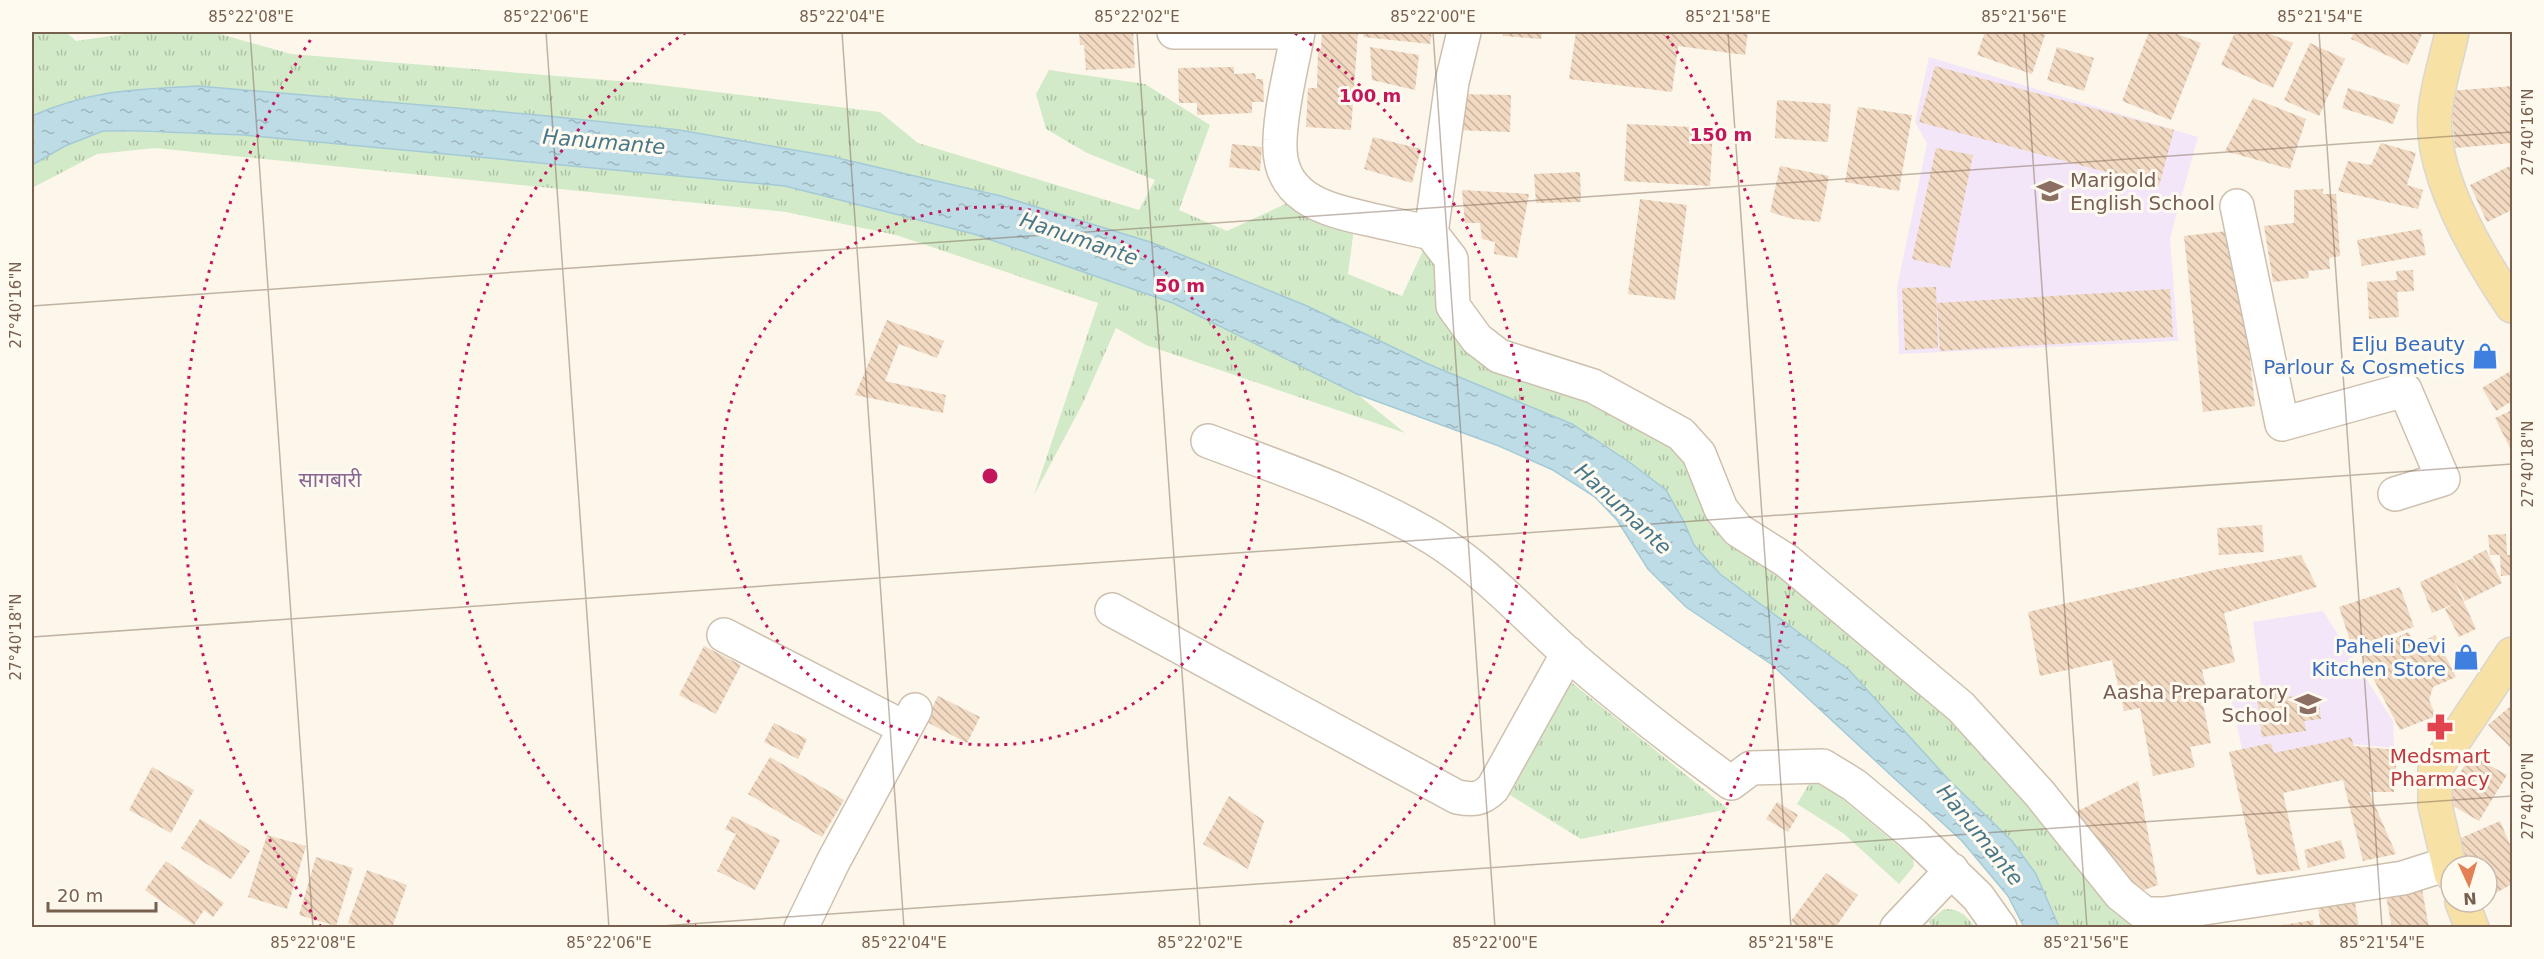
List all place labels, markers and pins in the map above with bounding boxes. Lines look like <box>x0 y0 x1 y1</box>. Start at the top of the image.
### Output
place label: Marigold English School <box>2070 168 2215 215</box>
school or university icon: Marigold English School <box>2035 176 2065 206</box>
place label: Elju Beauty Parlour & Cosmetics <box>2263 332 2465 379</box>
shop icon: Elju Beauty Parlour & Cosmetics <box>2470 341 2500 371</box>
centre of rings <box>980 466 1000 486</box>
place label: Paheli Devi Kitchen Store <box>2312 634 2446 681</box>
shop icon: Paheli Devi Kitchen Store <box>2451 642 2481 672</box>
place label: Aasha Preparatory School <box>2103 680 2288 727</box>
school or university icon: Aasha Preparatory School <box>2293 689 2323 719</box>
pharmacy icon: Medsmart Pharmacy <box>2425 712 2455 742</box>
place label: Medsmart Pharmacy <box>2390 744 2490 791</box>

